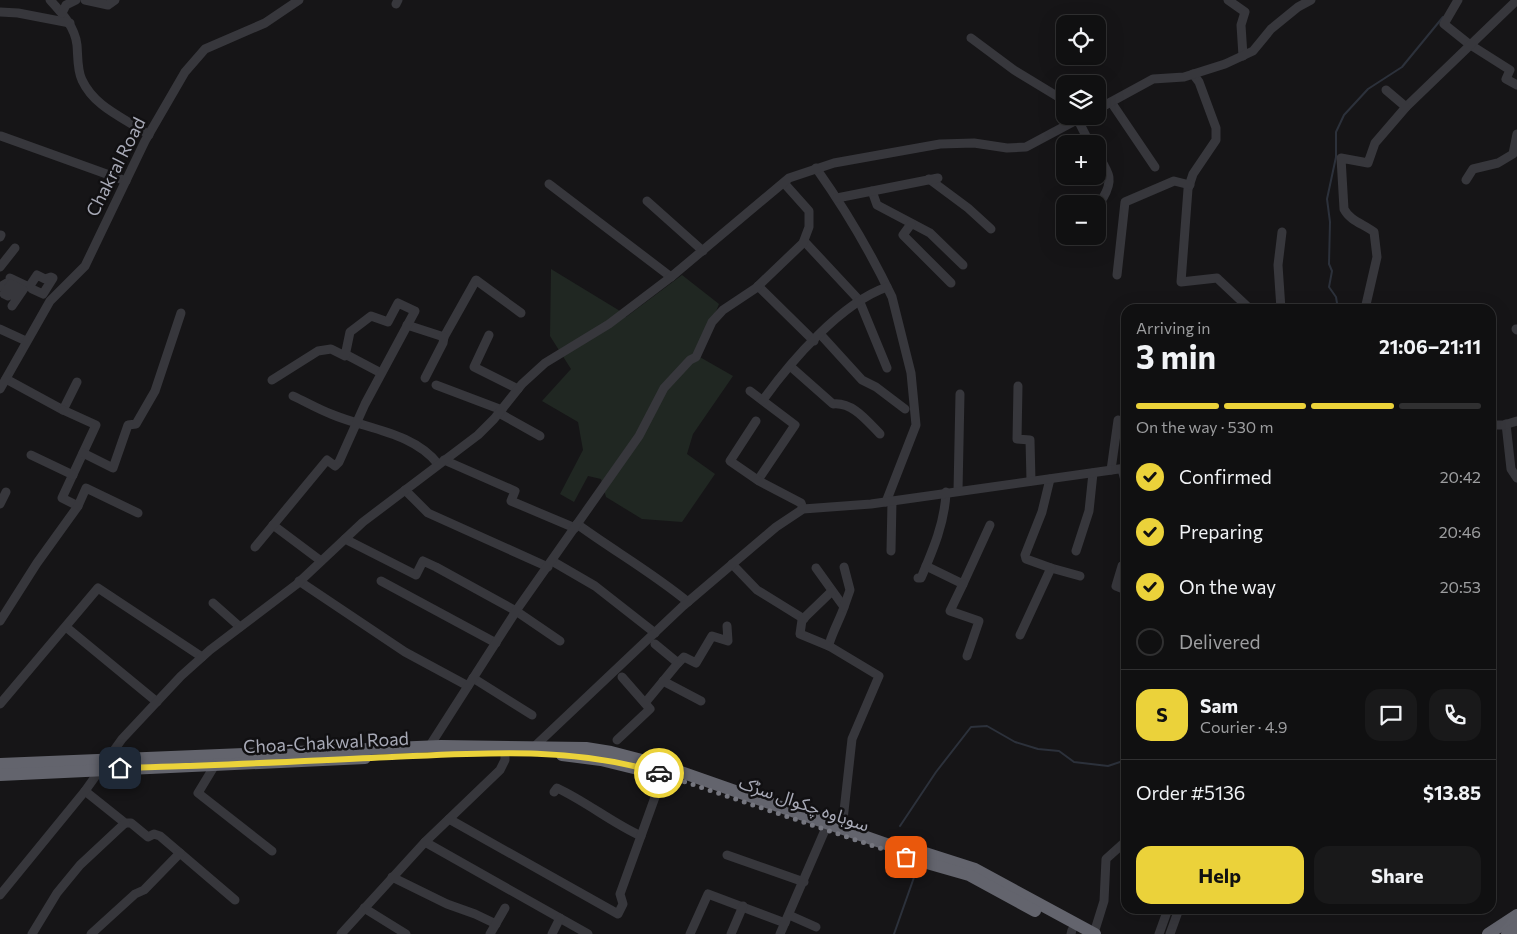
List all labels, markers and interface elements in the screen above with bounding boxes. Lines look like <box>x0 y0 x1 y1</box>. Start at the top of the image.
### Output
map controls <box>1056 15 1106 245</box>
button: locate <box>1056 15 1106 65</box>
button: layers <box>1056 75 1106 125</box>
street label: Chakral Road <box>81 113 149 220</box>
button: + <box>1056 135 1106 185</box>
button: − <box>1056 195 1106 245</box>
text: Arriving in <box>1136 318 1210 337</box>
text: 21:06–21:11 <box>1379 335 1481 358</box>
text: 3 min <box>1136 336 1216 376</box>
text: On the way · 530 m <box>1136 417 1273 436</box>
icon: check <box>1136 463 1164 491</box>
text: Confirmed <box>1179 465 1272 488</box>
text: 20:42 <box>1440 467 1481 486</box>
icon: check <box>1136 518 1164 546</box>
text: Preparing <box>1179 520 1263 543</box>
text: 20:46 <box>1439 522 1481 541</box>
icon: check <box>1136 573 1164 601</box>
text: On the way <box>1179 575 1276 598</box>
text: 20:53 <box>1440 577 1481 596</box>
text: Delivered <box>1179 630 1260 653</box>
button: chat <box>1365 689 1417 741</box>
button: phone <box>1429 689 1481 741</box>
text: Sam <box>1200 694 1238 717</box>
text: S <box>1156 703 1168 726</box>
text: Courier · 4.9 <box>1200 717 1287 736</box>
street label: Choa-Chakwal Road <box>243 727 409 757</box>
pin <box>99 747 141 789</box>
courier <box>634 748 684 798</box>
icon: home <box>106 754 134 782</box>
icon: car <box>645 759 673 787</box>
street label: سوہاوہ چکوال سڑک <box>736 770 872 837</box>
text: Order #5136 <box>1136 781 1245 804</box>
text: $13.85 <box>1423 781 1481 804</box>
pin <box>885 836 927 878</box>
icon: bag <box>892 843 920 871</box>
button: Help <box>1136 846 1304 904</box>
button: Share <box>1314 846 1481 904</box>

